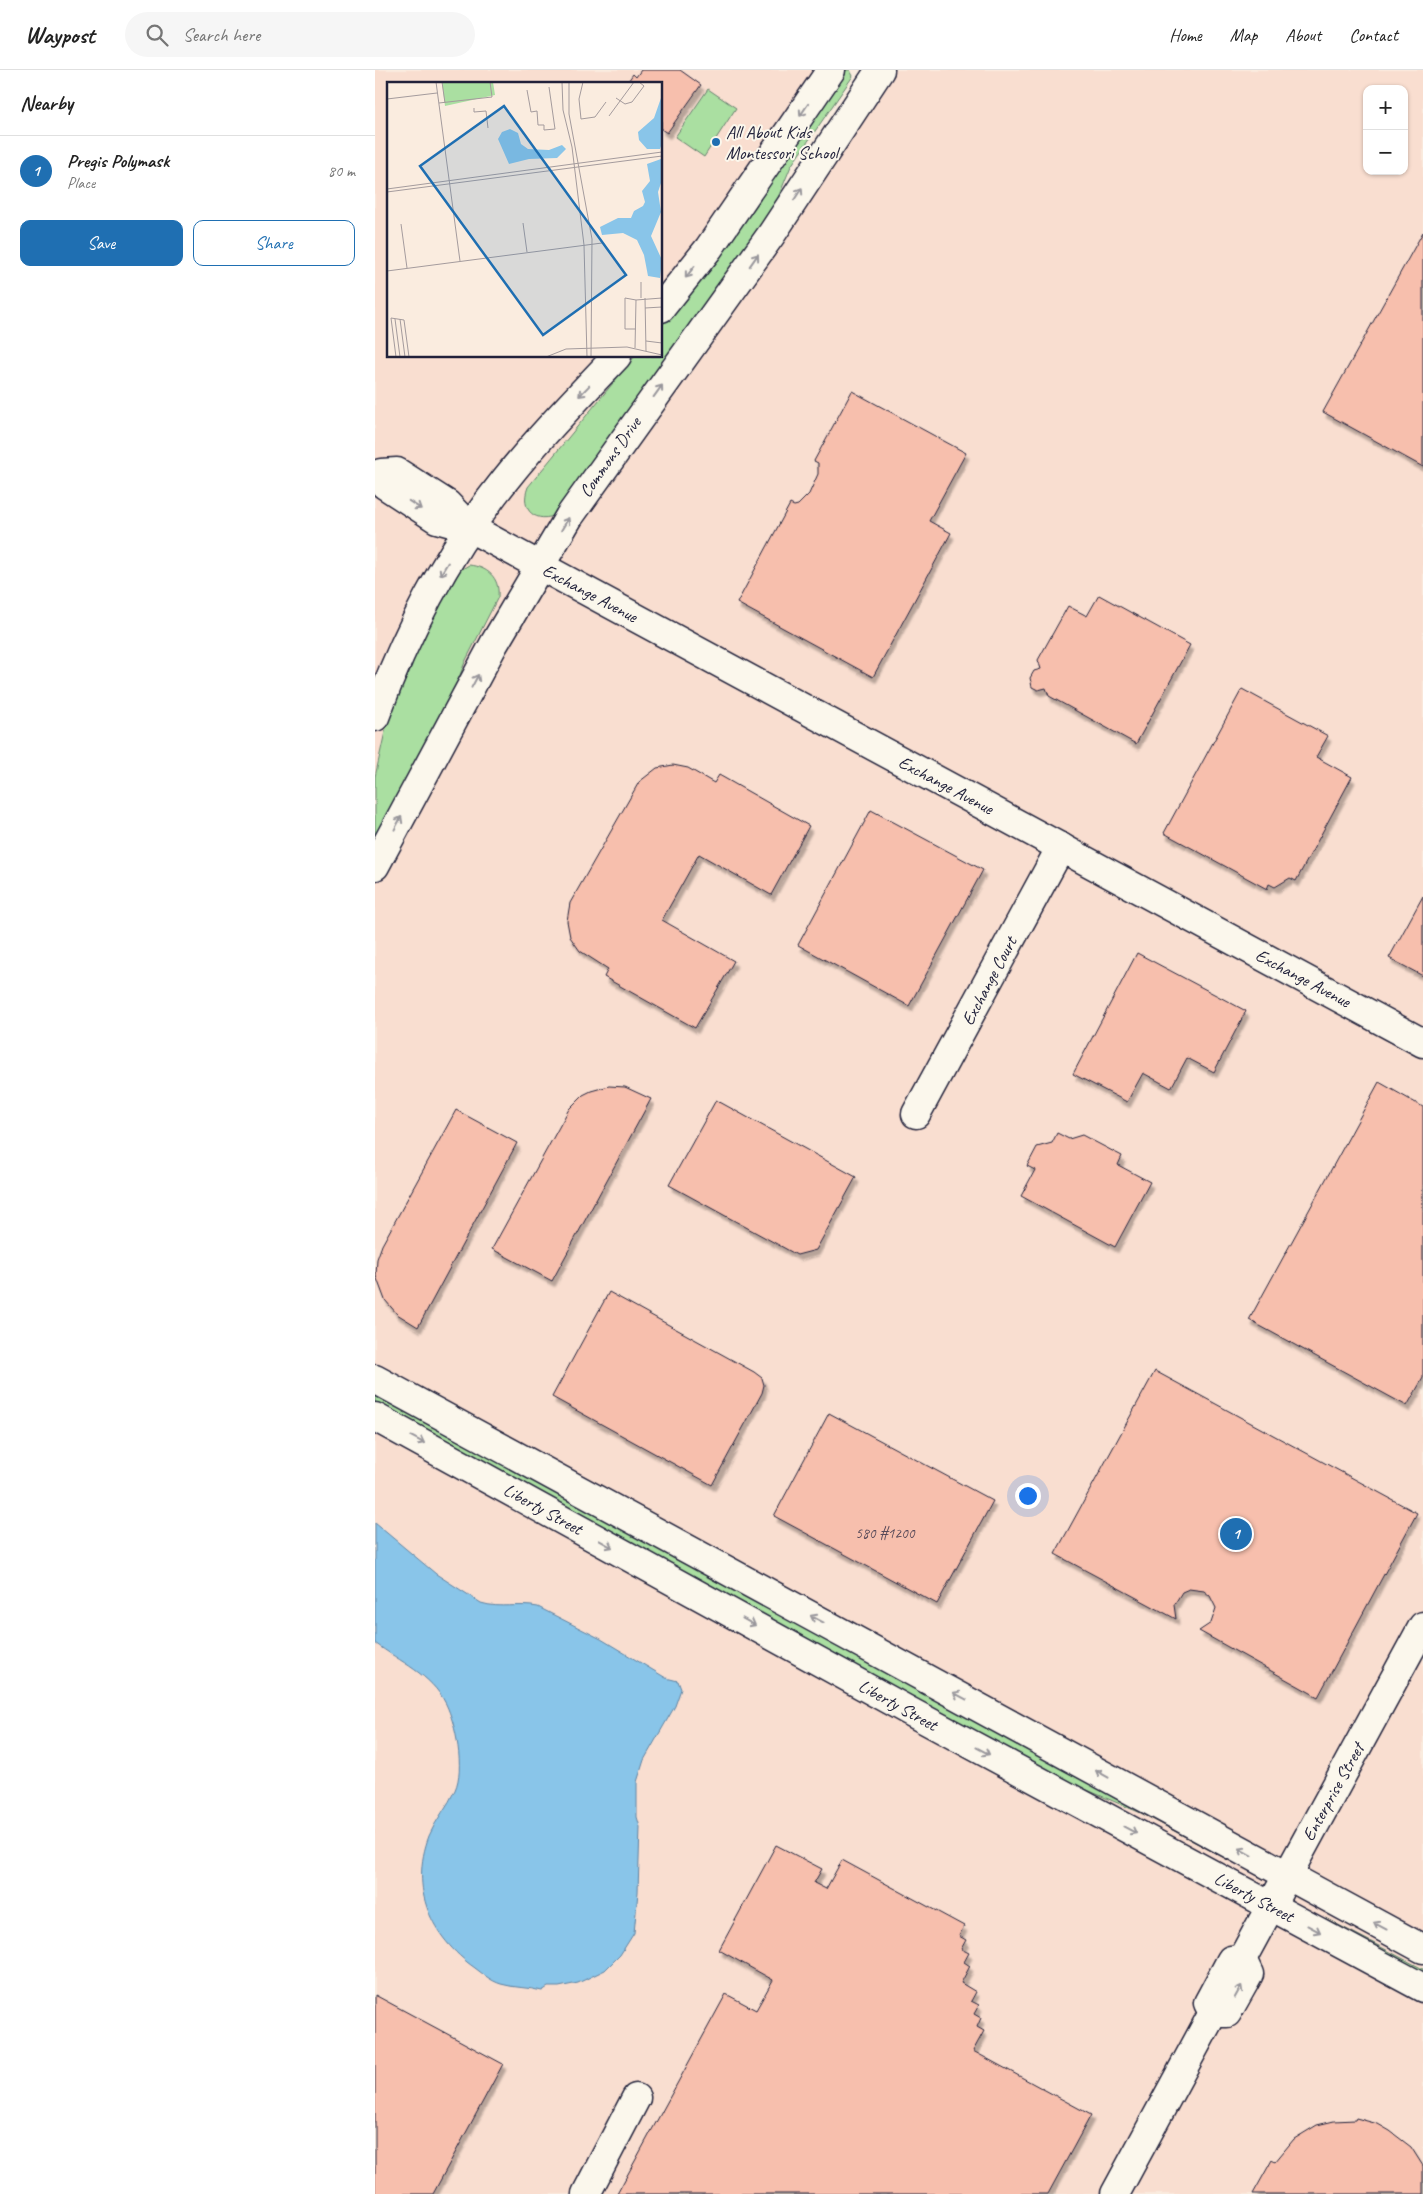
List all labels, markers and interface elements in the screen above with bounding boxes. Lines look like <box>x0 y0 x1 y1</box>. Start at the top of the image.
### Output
search box <box>125 12 475 57</box>
text: Waypost <box>25 20 95 50</box>
icon: search <box>143 21 171 49</box>
text: Search here <box>183 23 260 47</box>
text: Home <box>1169 24 1202 46</box>
text: Map <box>1230 24 1257 46</box>
text: About <box>1285 24 1321 46</box>
text: Contact <box>1349 24 1398 46</box>
inset map <box>387 82 663 358</box>
map controls <box>1363 85 1408 175</box>
button: + <box>1363 85 1408 130</box>
text: Nearby <box>20 90 73 116</box>
one-way arrow <box>799 103 809 117</box>
place label: All About Kids Montessori School <box>726 121 841 164</box>
button: − <box>1363 130 1408 175</box>
marker: All About Kids Montessori School <box>710 136 722 148</box>
text: Pregis Polymask <box>67 149 169 173</box>
text: 1 <box>32 161 40 181</box>
text: 80 m <box>328 161 355 181</box>
text: Place <box>67 173 95 193</box>
one-way arrow <box>793 187 803 201</box>
button: Save <box>20 220 183 266</box>
button: Share <box>193 220 355 266</box>
one-way arrow <box>749 253 759 267</box>
one-way arrow <box>685 265 696 278</box>
one-way arrow <box>653 384 663 398</box>
one-way arrow <box>578 385 590 398</box>
street label: Commons Drive <box>574 412 646 501</box>
one-way arrow <box>408 499 422 510</box>
one-way arrow <box>560 517 570 531</box>
street label: Exchange Avenue <box>539 559 642 628</box>
one-way arrow <box>438 562 448 576</box>
one-way arrow <box>470 674 480 689</box>
street label: Exchange Avenue <box>895 751 998 820</box>
one-way arrow <box>393 816 403 831</box>
street label: Exchange Court <box>957 931 1022 1029</box>
street label: Exchange Avenue <box>1252 944 1355 1013</box>
one-way arrow <box>410 1436 425 1446</box>
street label: Liberty Street <box>500 1478 588 1541</box>
your location <box>1015 1483 1041 1509</box>
pin: 1 <box>1220 1515 1252 1553</box>
house number: 580 #1200 <box>855 1524 916 1543</box>
one-way arrow <box>599 1539 613 1549</box>
one-way arrow <box>810 1614 825 1623</box>
one-way arrow <box>741 1618 755 1628</box>
street label: Liberty Street <box>855 1674 943 1737</box>
one-way arrow <box>953 1691 967 1701</box>
street label: Enterprise Street <box>1297 1737 1370 1845</box>
one-way arrow <box>976 1746 991 1756</box>
one-way arrow <box>1095 1769 1110 1779</box>
one-way arrow <box>1122 1825 1136 1835</box>
one-way arrow <box>1238 1847 1253 1856</box>
street label: Liberty Street <box>1211 1867 1299 1928</box>
one-way arrow <box>1373 1920 1388 1930</box>
one-way arrow <box>1306 1925 1321 1934</box>
one-way arrow <box>1234 1986 1244 2000</box>

